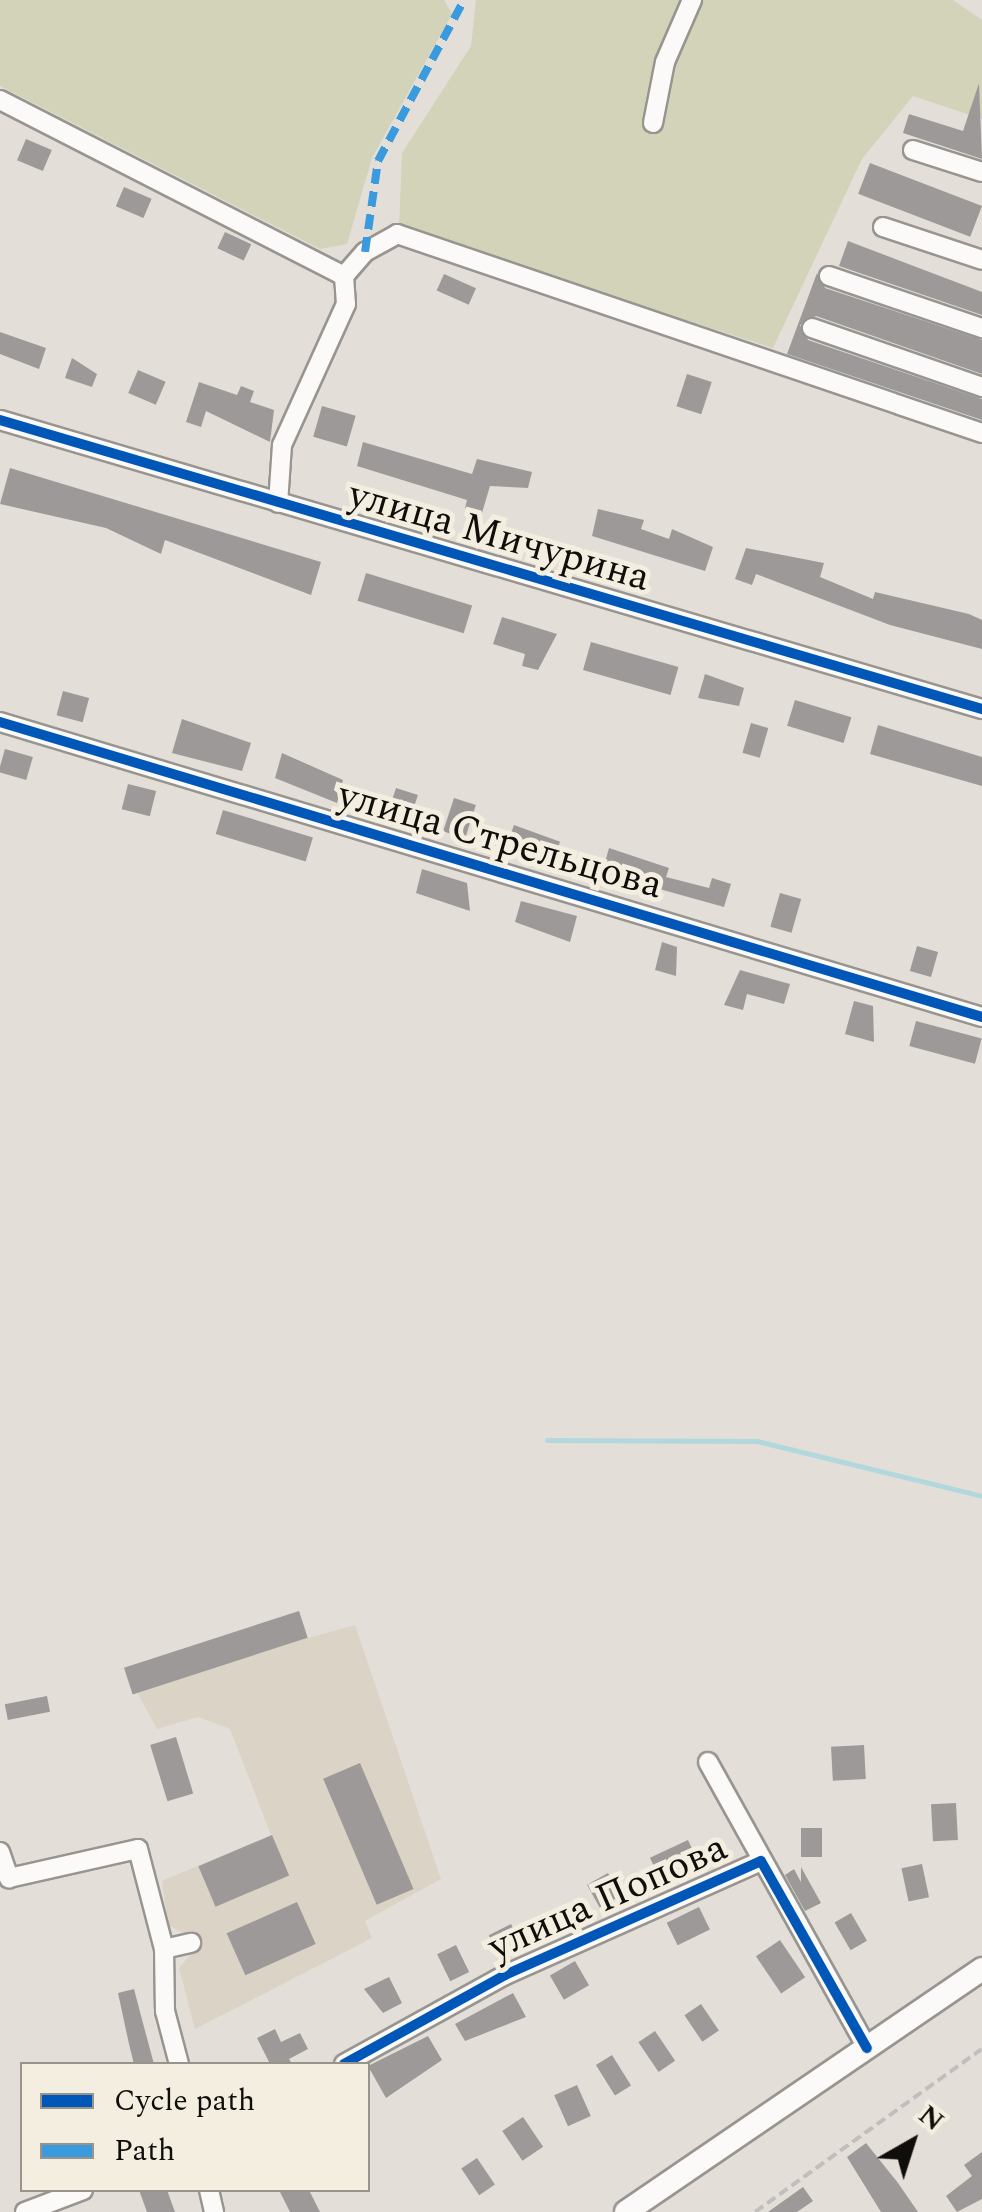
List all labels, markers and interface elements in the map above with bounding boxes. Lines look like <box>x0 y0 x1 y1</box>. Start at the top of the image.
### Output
street label: улица Мичурина <box>343 471 655 603</box>
street label: улица Стрельцова <box>332 772 668 910</box>
street label: улица Попова <box>481 1824 735 1972</box>
legend <box>20 2062 370 2192</box>
text: Cycle path <box>114 2078 255 2124</box>
north arrow <box>862 2092 962 2192</box>
text: N <box>909 2094 954 2142</box>
text: Path <box>114 2128 175 2174</box>

